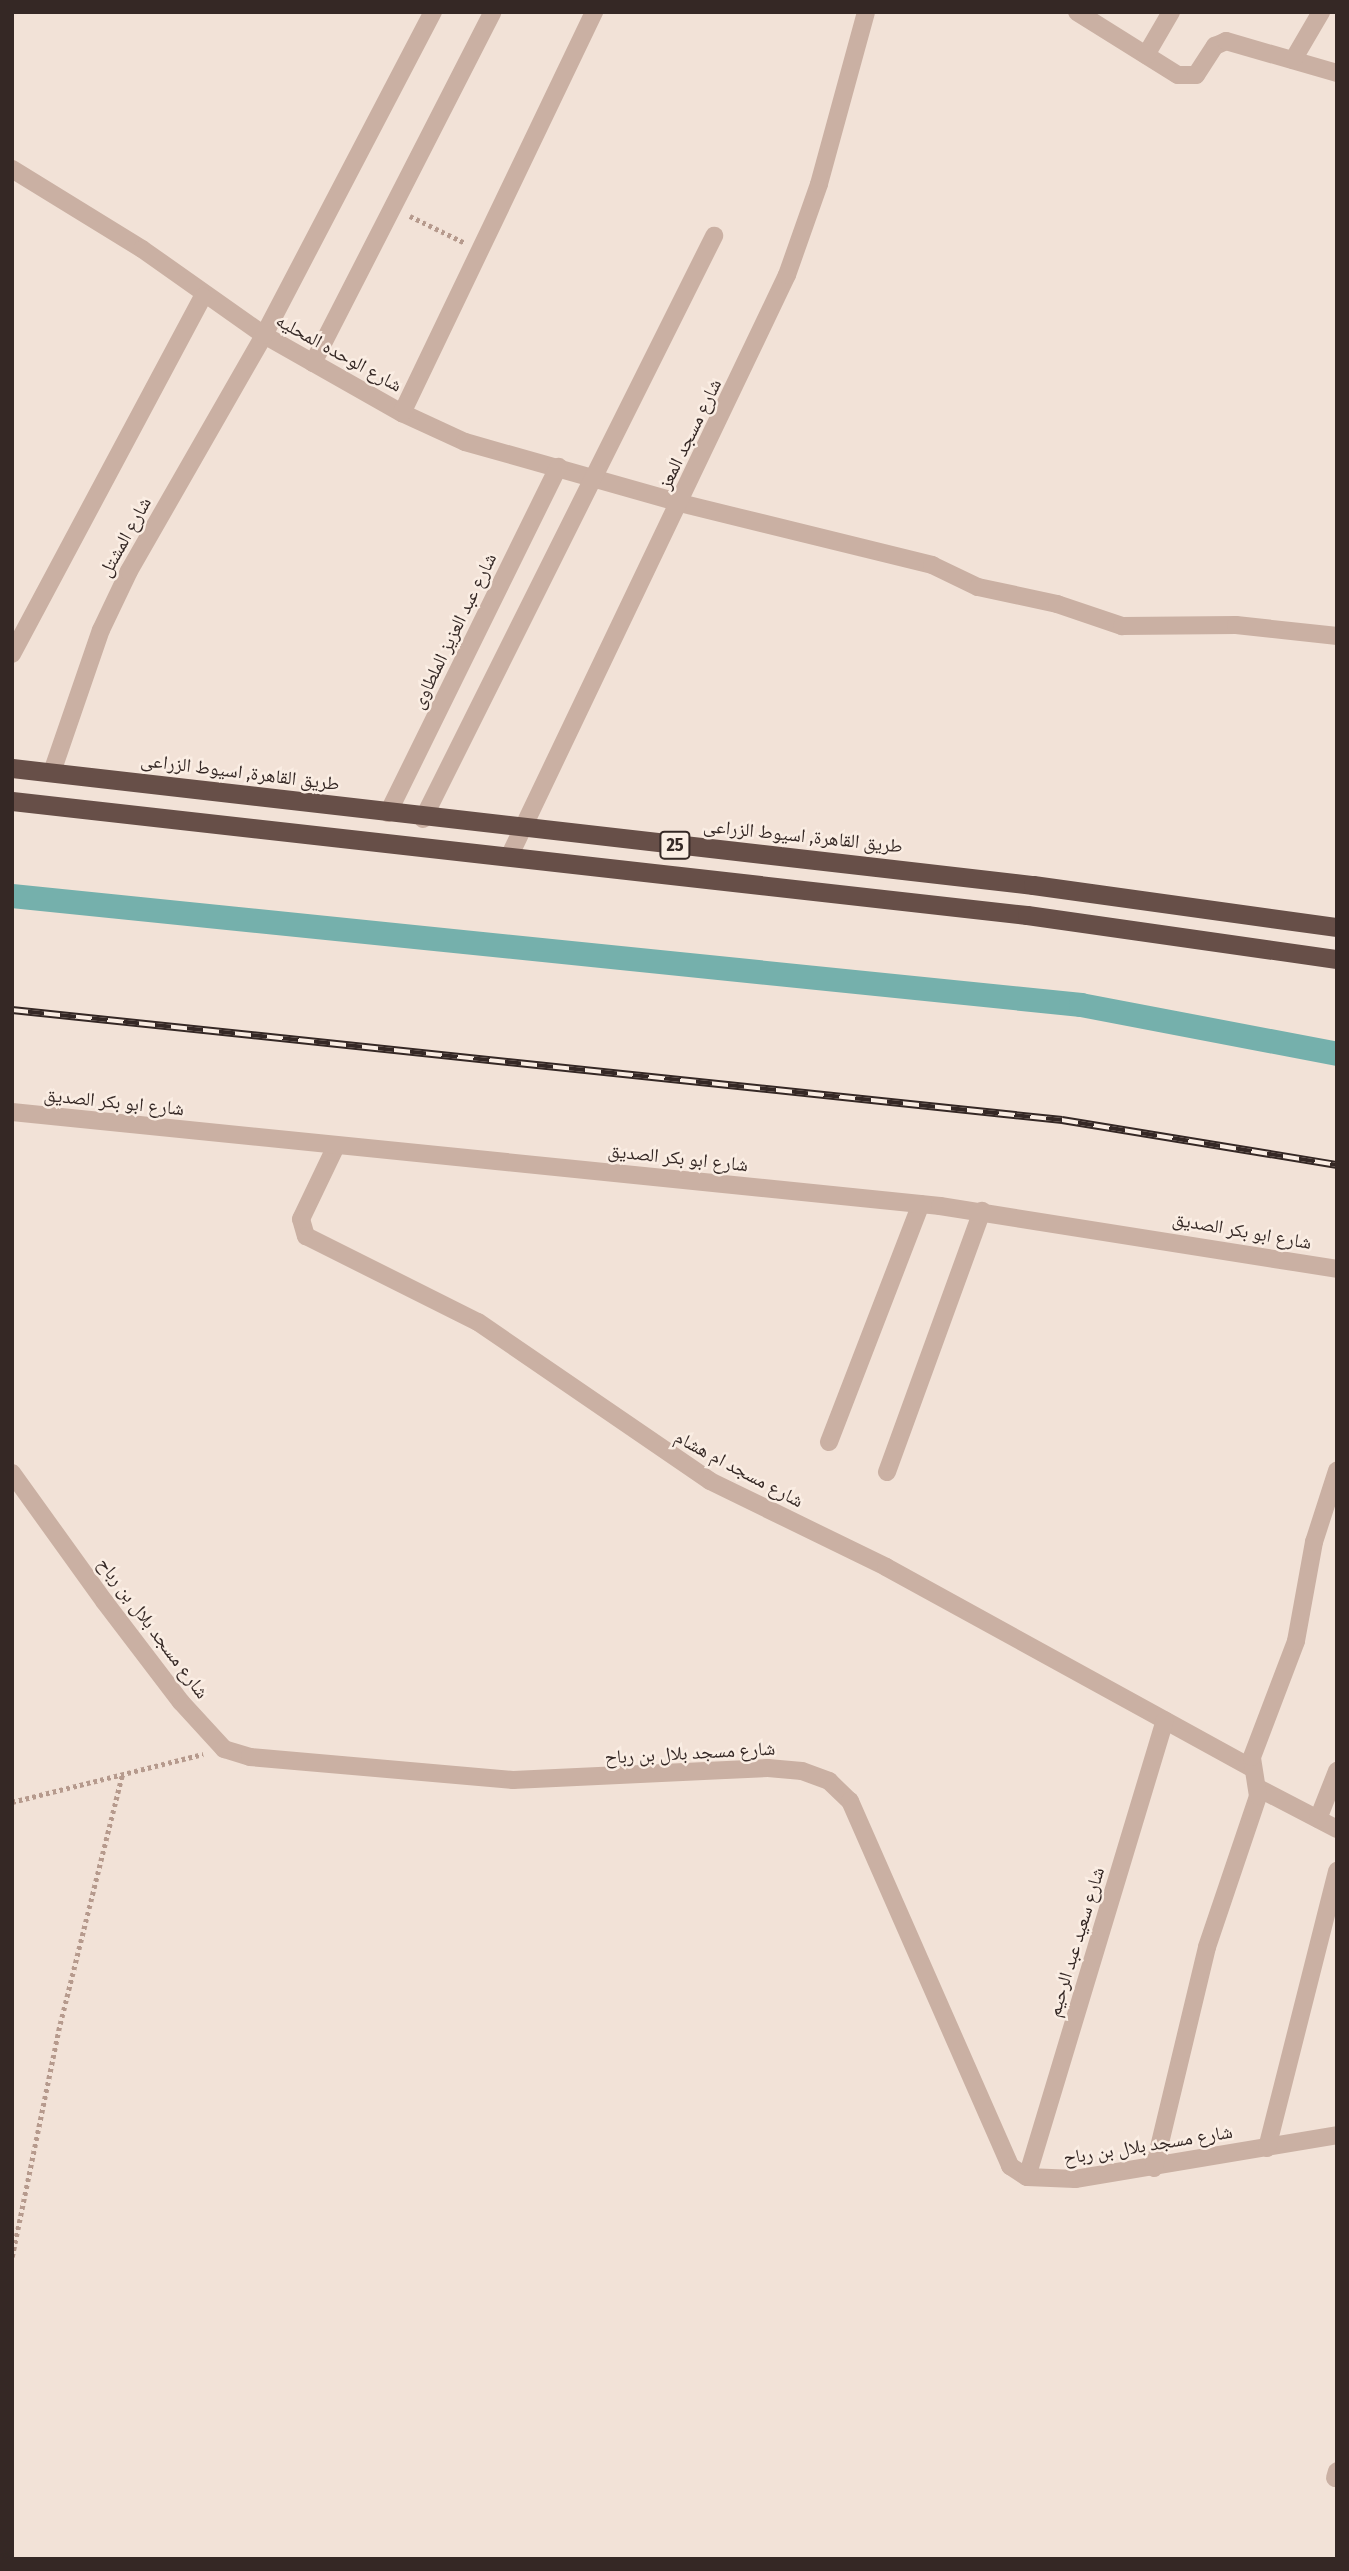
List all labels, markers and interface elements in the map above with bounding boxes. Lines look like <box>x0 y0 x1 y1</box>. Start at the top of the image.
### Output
street label: شارع الوحده المحليه <box>272 309 406 397</box>
street label: شارع مسجد المعز <box>653 375 727 493</box>
street label: شارع المشتل <box>94 493 156 581</box>
street label: شارع عبد العزيز الملطاوى <box>406 549 502 713</box>
street label: طريق القاهرة, اسيوط الزراعى <box>139 748 341 796</box>
street label: طريق القاهرة, اسيوط الزراعى <box>702 814 904 858</box>
road number: 25 <box>659 830 691 860</box>
street label: شارع ابو بكر الصديق <box>43 1083 185 1121</box>
street label: شارع ابو بكر الصديق <box>607 1139 749 1177</box>
street label: شارع ابو بكر الصديق <box>1171 1208 1313 1254</box>
street label: شارع مسجد ام هشام <box>671 1425 807 1513</box>
street label: شارع مسجد بلال بن رباح <box>92 1553 214 1703</box>
street label: شارع مسجد بلال بن رباح <box>604 1737 776 1769</box>
street label: شارع سعيد عبد الرحيم <box>1042 1865 1110 2019</box>
street label: شارع مسجد بلال بن رباح <box>1062 2120 1234 2170</box>

